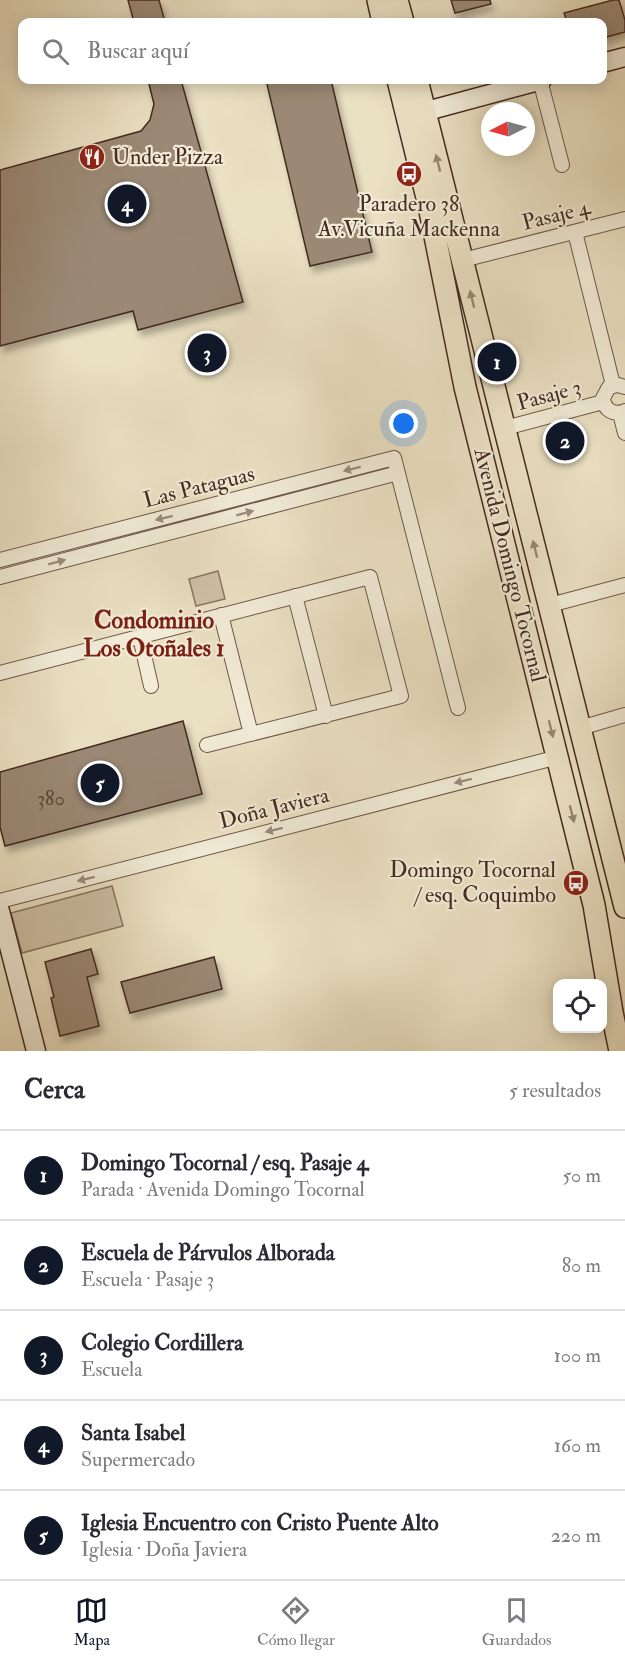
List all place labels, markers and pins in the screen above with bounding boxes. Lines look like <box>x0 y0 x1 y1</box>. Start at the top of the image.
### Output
restaurant icon: Under Pizza <box>77 142 107 172</box>
place label: Under Pizza <box>112 143 224 171</box>
bus stop icon: Paradero 38 Av.Vicuña Mackenna <box>394 159 424 189</box>
pin: 4 <box>108 182 146 226</box>
place label: Paradero 38 Av.Vicuña Mackenna <box>317 190 501 243</box>
pin: 3 <box>188 330 226 376</box>
pin: 1 <box>478 340 516 385</box>
pin: 2 <box>546 418 584 464</box>
pin: 5 <box>80 760 120 806</box>
place label: Domingo Tocornal / esq. Coquimbo <box>389 856 556 909</box>
bus stop icon: Domingo Tocornal / esq. Coquimbo <box>561 868 591 898</box>

